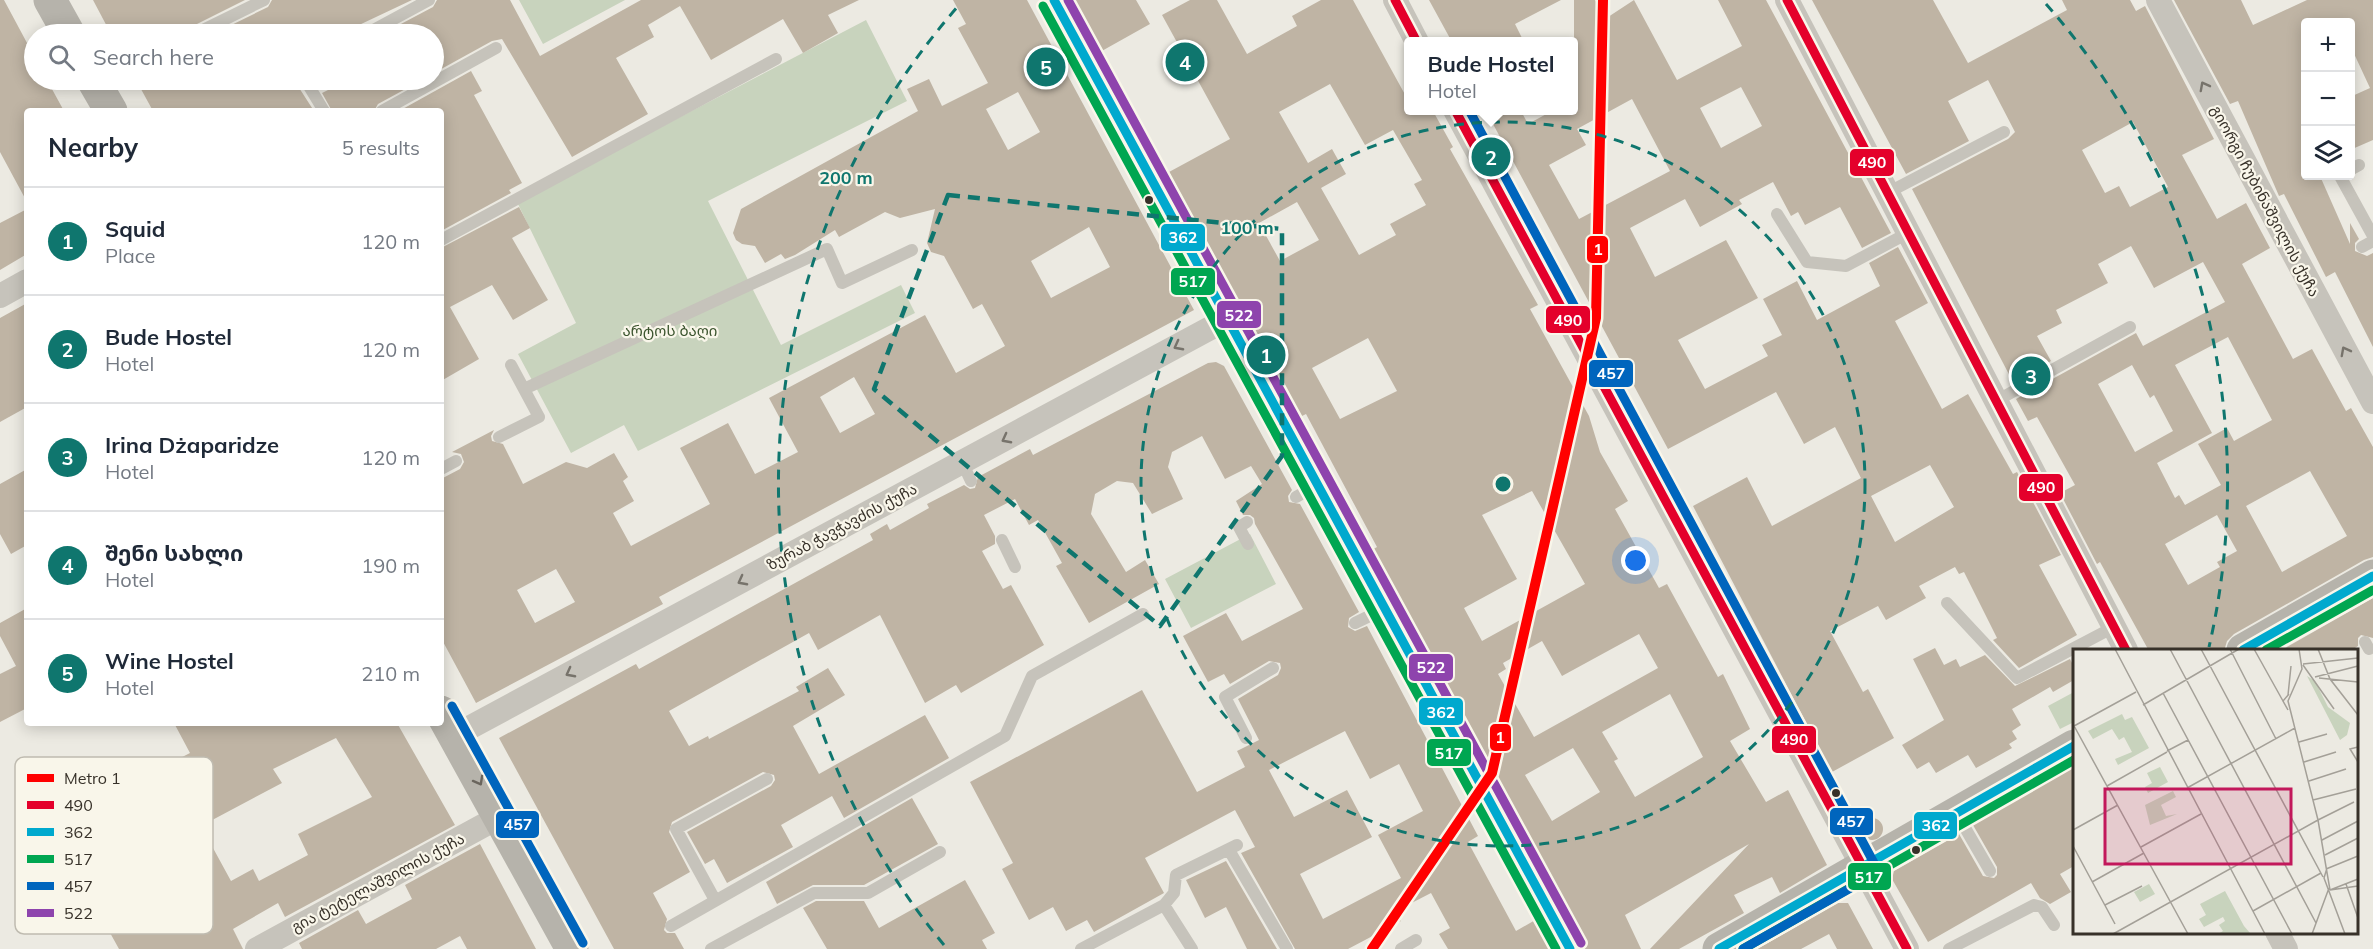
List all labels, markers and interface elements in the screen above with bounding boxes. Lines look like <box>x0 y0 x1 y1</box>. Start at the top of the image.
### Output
map controls <box>2301 18 2355 180</box>
button: + <box>2301 18 2355 72</box>
search box <box>24 24 444 90</box>
popup <box>1404 37 1578 115</box>
pin: 4 <box>1166 40 1204 84</box>
icon: search <box>45 41 78 74</box>
text: Search here <box>93 43 214 71</box>
pin: 5 <box>1026 44 1066 90</box>
text: Bude Hostel <box>1427 50 1555 78</box>
button: − <box>2301 72 2355 126</box>
text: Hotel <box>1427 78 1477 103</box>
one-way arrow <box>2200 82 2211 92</box>
street label: გიორგი ჩუბინაშვილის ქუჩა <box>2207 102 2324 300</box>
button: layers <box>2301 126 2355 180</box>
text: Nearby <box>48 131 138 164</box>
pin: 2 <box>1472 134 1510 180</box>
text: 5 results <box>342 135 420 160</box>
line badge: 490 <box>1849 148 1895 177</box>
text: 490 <box>1858 152 1886 172</box>
text: 200 m <box>819 166 873 189</box>
unlabelled marker <box>1143 194 1155 206</box>
text: Squid <box>105 215 165 243</box>
text: 100 m <box>1220 216 1274 239</box>
line badge: 362 <box>1160 223 1206 252</box>
text: 362 <box>1169 227 1197 247</box>
text: 1 <box>62 229 74 254</box>
text: 120 m <box>361 229 420 254</box>
line badge: 1 <box>1586 235 1609 264</box>
text: 1 <box>1593 239 1603 259</box>
text: Place <box>105 243 155 268</box>
line badge: 517 <box>1170 267 1216 296</box>
text: 517 <box>1179 271 1207 291</box>
line badge: 522 <box>1216 300 1262 329</box>
text: 522 <box>1225 305 1253 325</box>
line badge: 490 <box>1545 305 1591 334</box>
text: 490 <box>1554 310 1582 330</box>
park label: არტოს ბაღი <box>623 321 717 340</box>
text: Bude Hostel <box>105 323 232 351</box>
pin: 1 <box>1246 332 1286 378</box>
text: 2 <box>62 337 74 362</box>
text: 120 m <box>361 337 420 362</box>
one-way arrow <box>1173 339 1184 350</box>
one-way arrow <box>2341 346 2352 357</box>
text: Hotel <box>105 351 154 376</box>
pin: 3 <box>2012 354 2050 398</box>
line badge: 457 <box>1588 359 1634 388</box>
text: 457 <box>1597 363 1625 383</box>
text: Irina Dżaparidze <box>105 431 279 459</box>
one-way arrow <box>1002 432 1012 443</box>
text: 3 <box>62 445 74 470</box>
text: 120 m <box>361 445 420 470</box>
text: Hotel <box>105 459 154 484</box>
line badge: 490 <box>2018 473 2064 502</box>
centre of rings <box>1493 474 1513 494</box>
text: 490 <box>2027 477 2055 497</box>
street label: ზურაბ ჭავჭავძის ქუჩა <box>763 479 920 574</box>
text: შენი სახლი <box>105 539 243 567</box>
your location <box>1621 546 1650 575</box>
text: 4 <box>62 553 74 578</box>
text: 190 m <box>361 553 420 578</box>
text: Hotel <box>105 567 154 592</box>
one-way arrow <box>737 574 748 585</box>
text: Wine Hostel <box>105 647 234 675</box>
inset map <box>2073 649 2358 934</box>
line badge: 522 <box>1408 653 1454 682</box>
text: 522 <box>1417 657 1445 677</box>
text: 5 <box>62 661 74 686</box>
text: 210 m <box>361 661 420 686</box>
one-way arrow <box>566 666 576 677</box>
text: Hotel <box>105 675 154 700</box>
line badge: 362 <box>1418 697 1464 726</box>
text: 362 <box>1427 702 1455 722</box>
line badge: 1 <box>1489 723 1512 752</box>
line badge: 490 <box>1771 725 1817 754</box>
text: 1 <box>1495 727 1505 747</box>
text: 490 <box>1780 729 1808 749</box>
line badge: 517 <box>1426 738 1472 767</box>
text: 517 <box>1435 743 1463 763</box>
legend <box>15 757 213 934</box>
text: Metro 1 <box>64 768 121 788</box>
one-way arrow <box>472 775 483 785</box>
unlabelled marker <box>1830 787 1842 799</box>
text: 490 <box>64 795 93 815</box>
line badge: 457 <box>1829 807 1874 836</box>
line badge: 457 <box>495 810 540 839</box>
text: 457 <box>1837 811 1865 831</box>
line badge: 362 <box>1913 811 1958 840</box>
text: 457 <box>504 814 532 834</box>
text: 362 <box>1922 815 1950 835</box>
text: 362 <box>64 822 93 842</box>
street label: გია ტეტელაშვილის ქუჩა <box>288 829 468 936</box>
unlabelled marker <box>1910 844 1922 856</box>
text: 517 <box>64 849 93 869</box>
line badge: 517 <box>1847 862 1892 891</box>
text: 517 <box>1855 867 1883 887</box>
text: 457 <box>64 876 93 896</box>
text: 522 <box>64 903 93 923</box>

